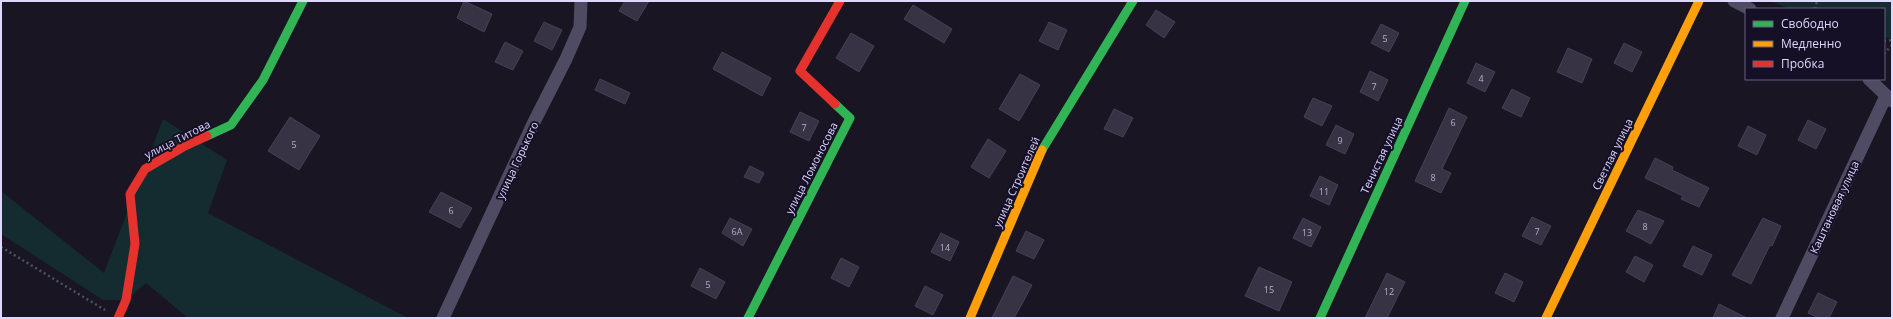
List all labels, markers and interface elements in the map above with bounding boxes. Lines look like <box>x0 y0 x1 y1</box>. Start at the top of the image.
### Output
legend <box>1745 8 1885 80</box>
text: Свободно <box>1781 15 1839 32</box>
house number: 5 <box>1382 32 1388 45</box>
text: Медленно <box>1781 35 1841 52</box>
text: Пробка <box>1781 55 1824 72</box>
house number: 4 <box>1478 72 1484 85</box>
house number: 7 <box>1371 80 1377 93</box>
street label: Тенистая улица <box>1357 114 1405 196</box>
street label: улица Титова <box>142 116 212 162</box>
house number: 6 <box>1450 116 1456 129</box>
street label: Светлая улица <box>1588 116 1636 192</box>
street label: улица Горького <box>492 118 542 201</box>
street label: улица Ломоносова <box>781 119 841 217</box>
house number: 7 <box>801 121 807 134</box>
street label: улица Строителей <box>989 134 1043 230</box>
house number: 9 <box>1337 134 1343 147</box>
house number: 5 <box>291 138 297 151</box>
street label: Каштановая улица <box>1806 158 1862 256</box>
house number: 8 <box>1430 171 1436 184</box>
house number: 11 <box>1319 185 1329 198</box>
house number: 6 <box>448 204 454 217</box>
house number: 8 <box>1642 220 1648 233</box>
house number: 6А <box>732 225 743 238</box>
house number: 7 <box>1534 225 1540 238</box>
house number: 13 <box>1302 226 1312 239</box>
house number: 14 <box>940 241 950 254</box>
house number: 5 <box>705 278 711 291</box>
house number: 15 <box>1264 283 1274 296</box>
house number: 12 <box>1384 285 1394 298</box>

